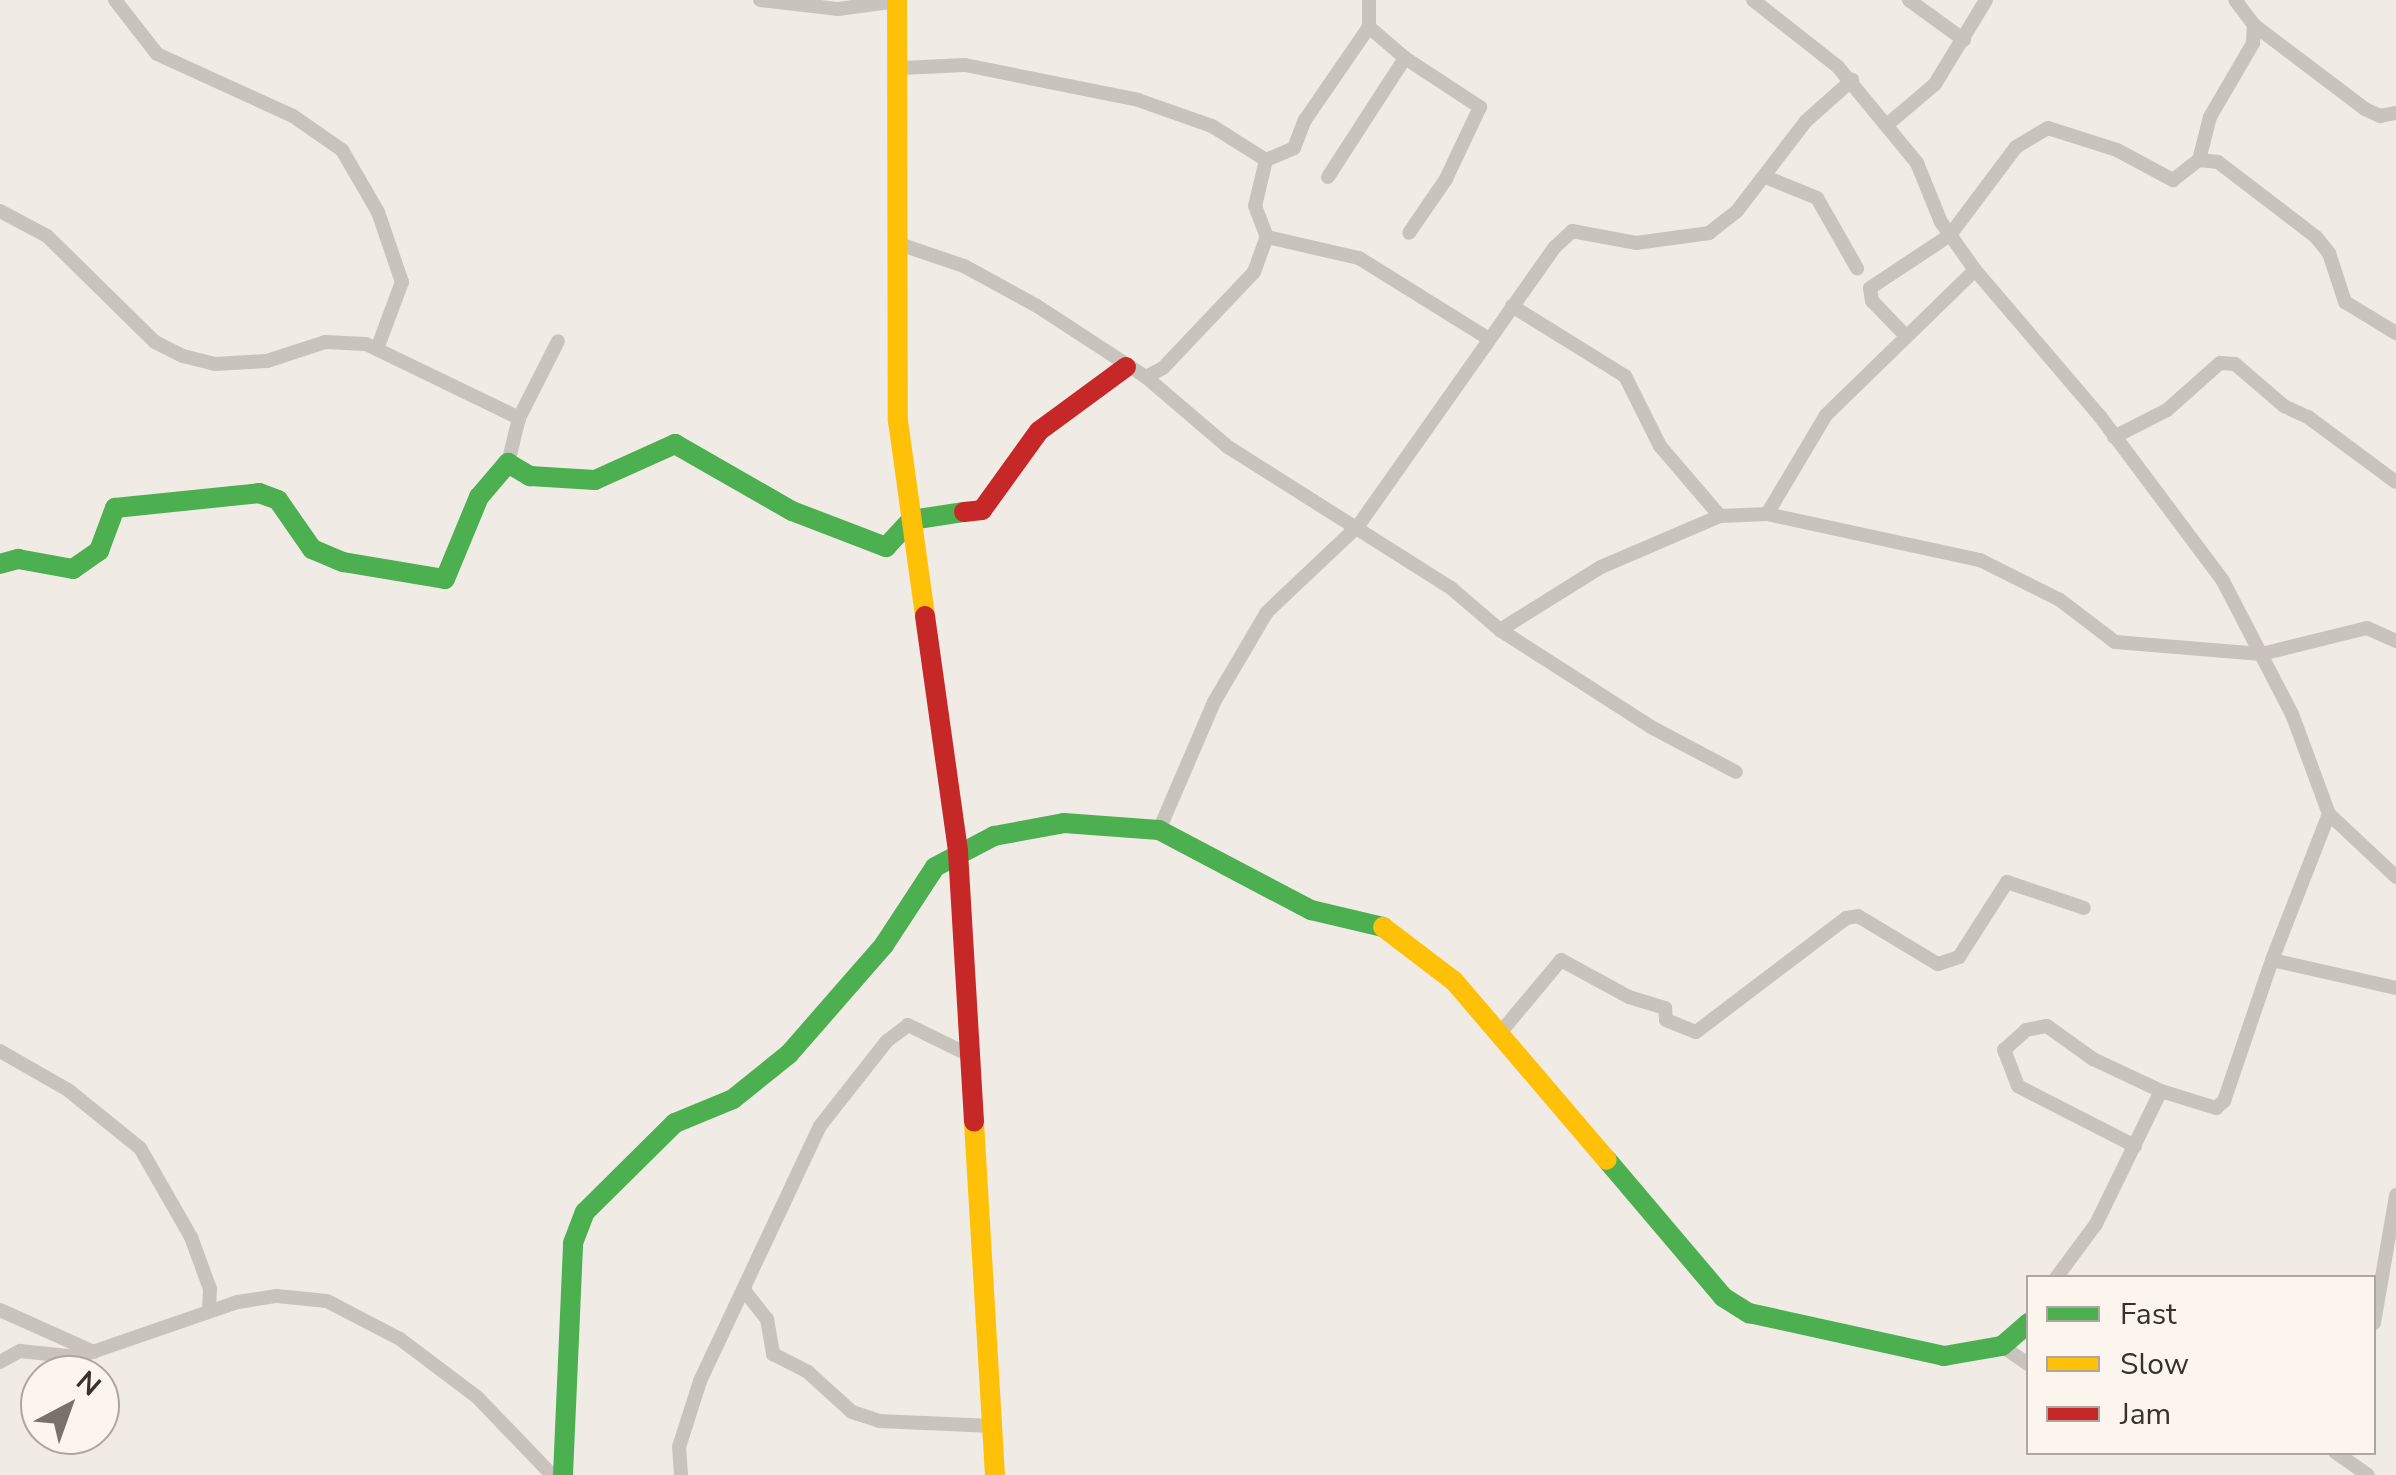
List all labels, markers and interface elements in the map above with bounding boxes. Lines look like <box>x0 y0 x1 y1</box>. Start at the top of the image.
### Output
legend <box>2026 1275 2376 1455</box>
text: Fast <box>2120 1294 2177 1335</box>
text: Slow <box>2120 1344 2189 1385</box>
north arrow <box>20 1355 120 1455</box>
text: N <box>68 1363 109 1405</box>
text: Jam <box>2120 1394 2171 1435</box>

